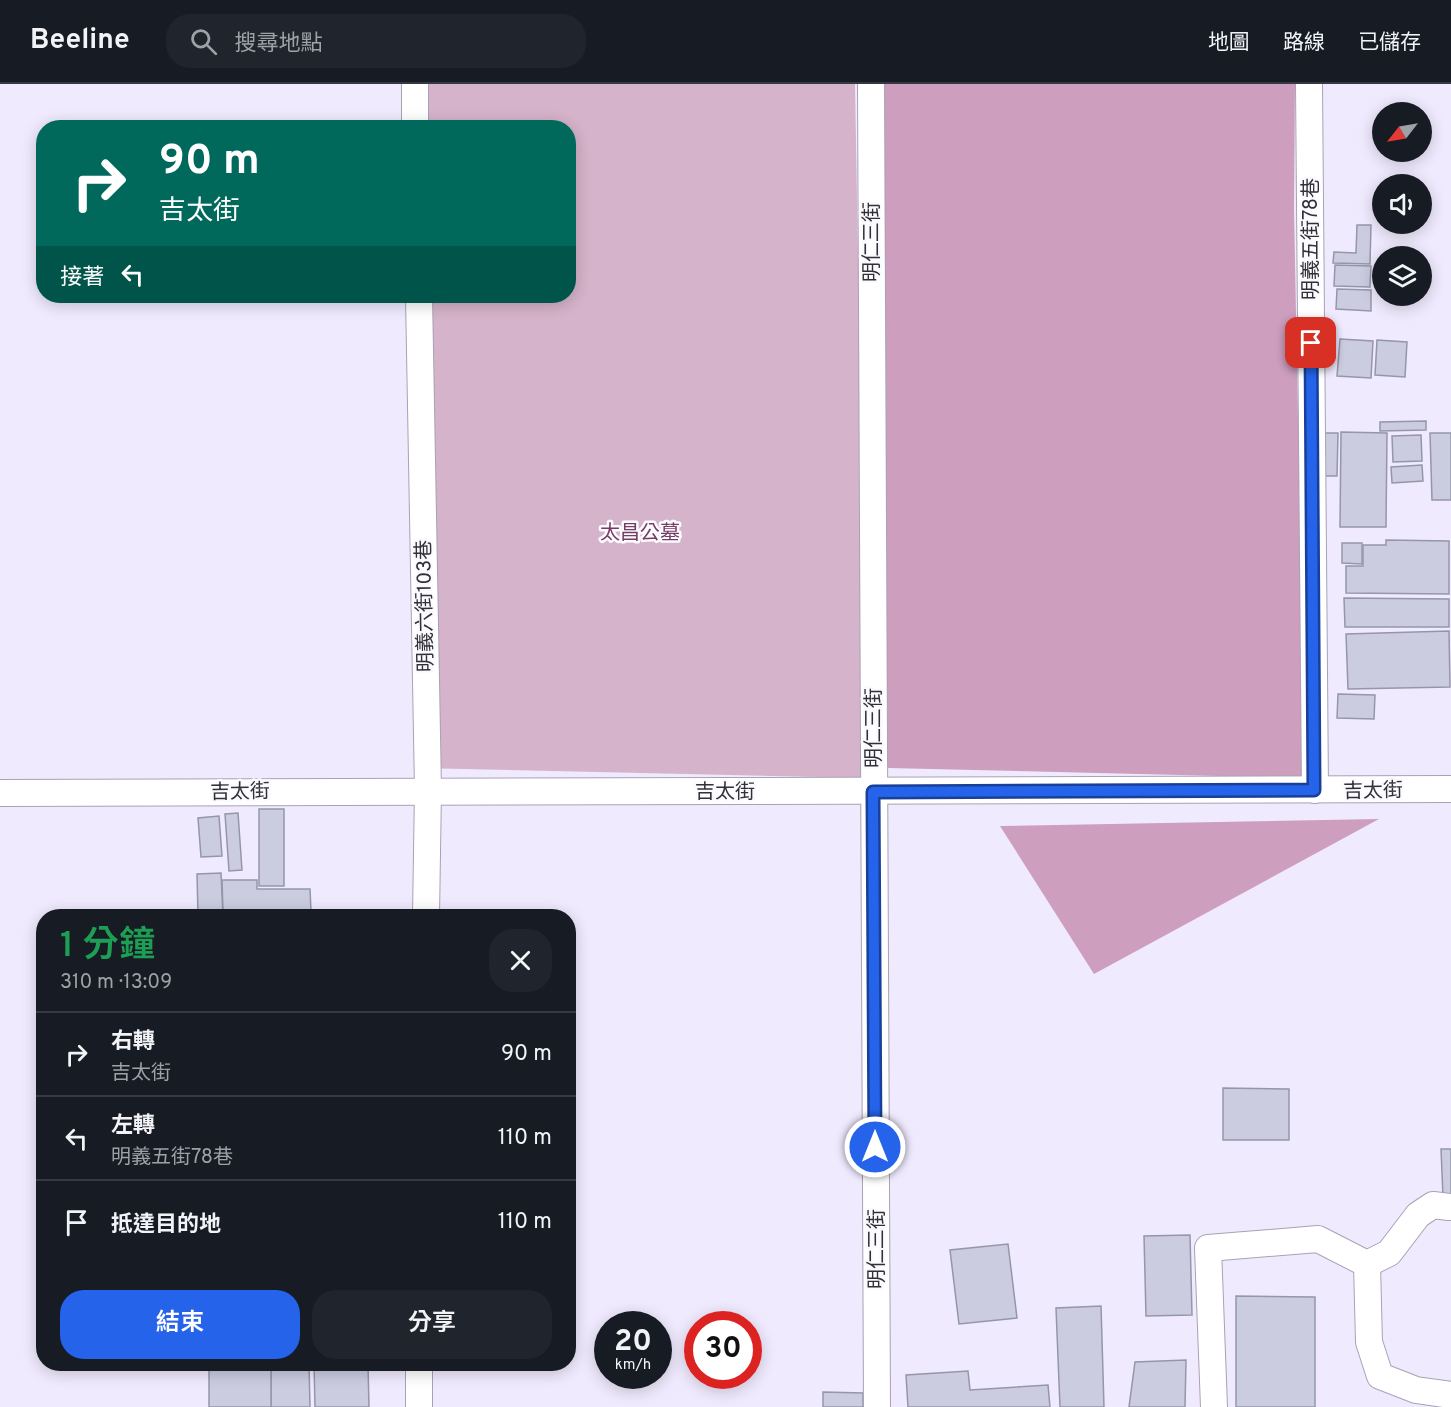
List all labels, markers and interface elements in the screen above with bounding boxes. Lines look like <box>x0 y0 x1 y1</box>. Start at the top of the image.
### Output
search box <box>166 14 586 68</box>
text: Beeline <box>30 23 130 59</box>
icon: search <box>187 25 220 58</box>
text: 地圖 <box>1208 30 1250 57</box>
text: 路線 <box>1283 30 1325 57</box>
text: 已儲存 <box>1358 30 1421 57</box>
text: 搜尋地點 <box>235 31 323 58</box>
north arrow <box>1372 102 1432 162</box>
map controls <box>1372 102 1432 306</box>
text: 90 m <box>159 136 260 189</box>
icon: right <box>60 144 138 222</box>
button: sound <box>1372 174 1432 234</box>
street label: 明義五街78巷 <box>1299 178 1325 300</box>
text: 吉太街 <box>159 195 240 229</box>
street label: 明仁三街 <box>860 202 886 282</box>
button: layers <box>1372 246 1432 306</box>
icon: left <box>116 258 149 291</box>
text: 接著 <box>60 265 104 292</box>
pin <box>1285 317 1336 368</box>
icon: arrive <box>1294 326 1327 359</box>
park label: 太昌公墓 <box>600 521 680 547</box>
street label: 明義六街103巷 <box>412 540 440 672</box>
street label: 明仁三街 <box>862 688 888 768</box>
street label: 吉太街 <box>1343 778 1403 806</box>
street label: 吉太街 <box>210 779 270 807</box>
street label: 吉太街 <box>695 780 755 806</box>
text: 1 分鐘 <box>60 924 155 970</box>
button: close <box>489 929 552 992</box>
text: 310 m · 13:09 <box>60 970 172 996</box>
text: 右轉 <box>111 1029 155 1056</box>
icon: right <box>60 1038 93 1071</box>
text: 90 m <box>501 1041 552 1068</box>
text: 吉太街 <box>111 1061 171 1087</box>
text: 左轉 <box>111 1113 155 1140</box>
position arrow <box>843 1115 907 1179</box>
icon: left <box>60 1122 93 1155</box>
text: 110 m <box>498 1125 552 1152</box>
text: 明義五街78巷 <box>111 1145 233 1171</box>
icon: arrive <box>60 1206 93 1239</box>
text: 110 m <box>498 1209 552 1236</box>
street label: 明仁三街 <box>865 1209 891 1289</box>
text: 抵達目的地 <box>111 1212 221 1239</box>
button: 結束 <box>60 1290 300 1359</box>
button: 分享 <box>312 1290 552 1359</box>
speed limit sign: 30 <box>684 1311 762 1389</box>
text: 20 <box>614 1324 652 1361</box>
text: km/h <box>615 1356 651 1375</box>

